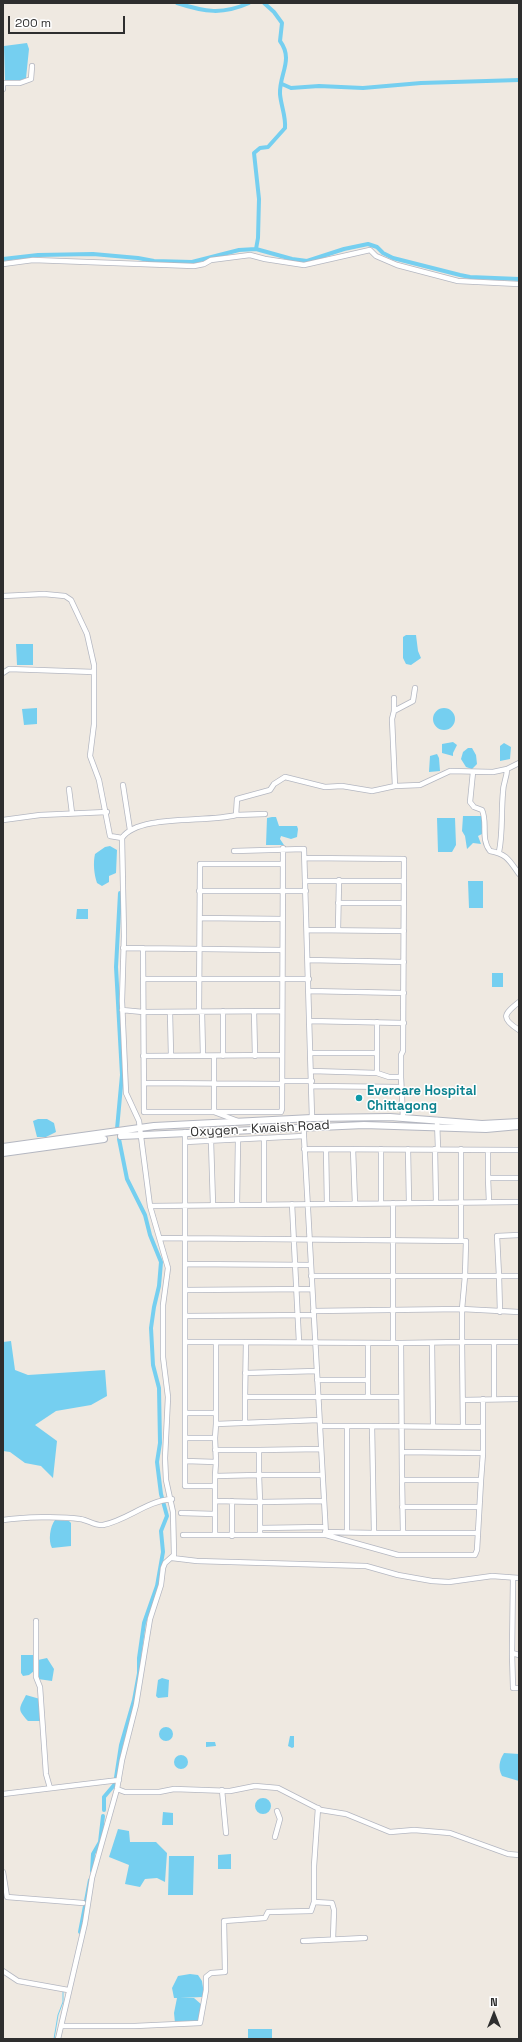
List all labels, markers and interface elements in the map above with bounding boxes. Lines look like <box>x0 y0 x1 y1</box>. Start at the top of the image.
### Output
scale bar <box>10 8 127 34</box>
text: 200 m <box>15 15 51 31</box>
place label: Evercare Hospital Chittagong <box>367 1083 476 1114</box>
marker: Evercare Hospital Chittagong <box>354 1093 364 1103</box>
street label: Oxygen - Kwaish Road <box>190 1118 330 1140</box>
north arrow <box>474 1994 514 2034</box>
text: N <box>490 1995 498 2009</box>

